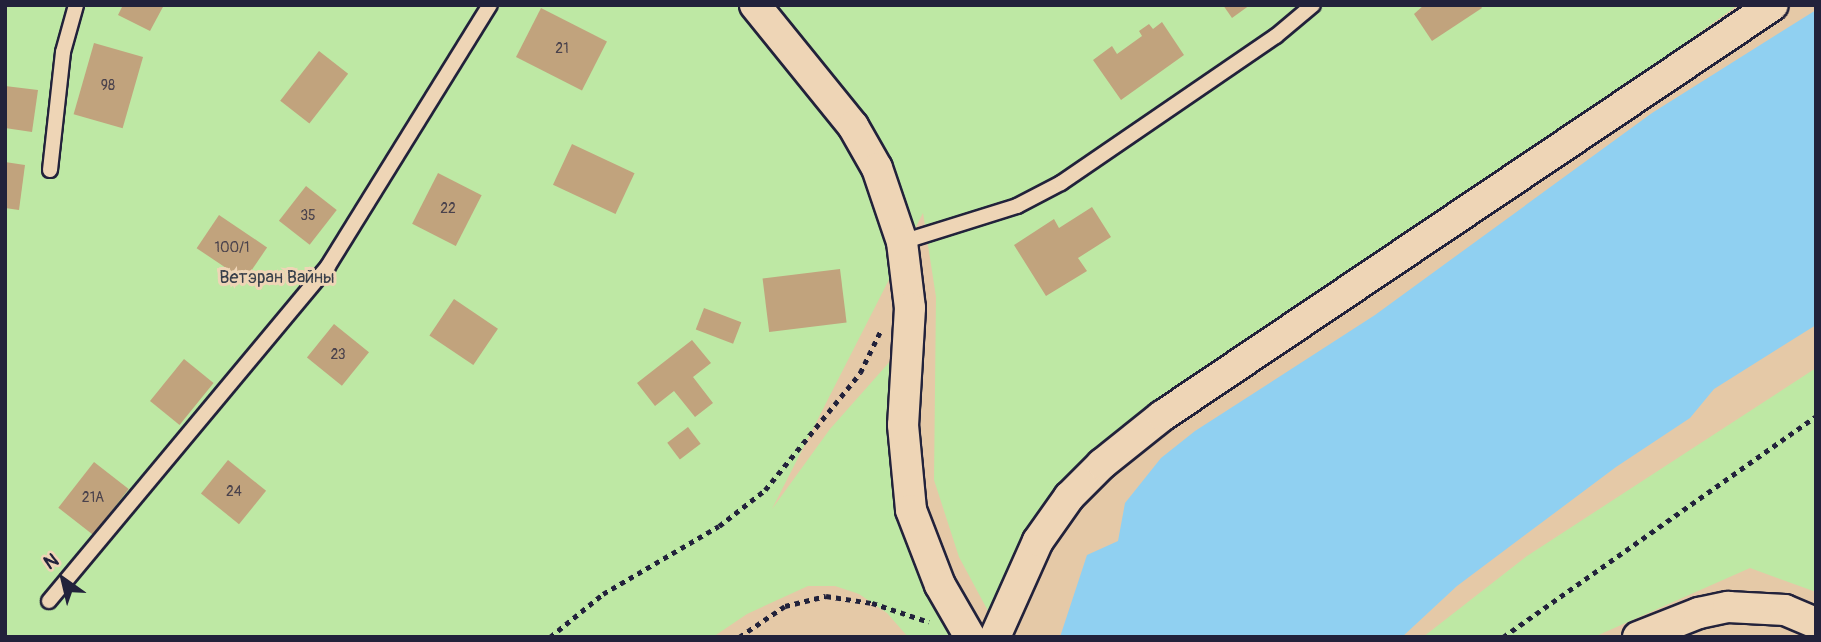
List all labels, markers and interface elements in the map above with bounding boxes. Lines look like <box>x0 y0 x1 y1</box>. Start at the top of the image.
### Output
house number: 21 <box>555 41 569 57</box>
house number: 98 <box>101 78 115 94</box>
house number: 22 <box>440 201 456 217</box>
house number: 35 <box>300 208 316 224</box>
house number: 100/1 <box>214 240 250 256</box>
park label: Ветэран Вайны <box>219 267 335 289</box>
house number: 23 <box>330 347 346 363</box>
house number: 24 <box>226 484 242 500</box>
house number: 21А <box>82 490 104 506</box>
north arrow <box>28 544 98 614</box>
text: N <box>39 548 63 575</box>

